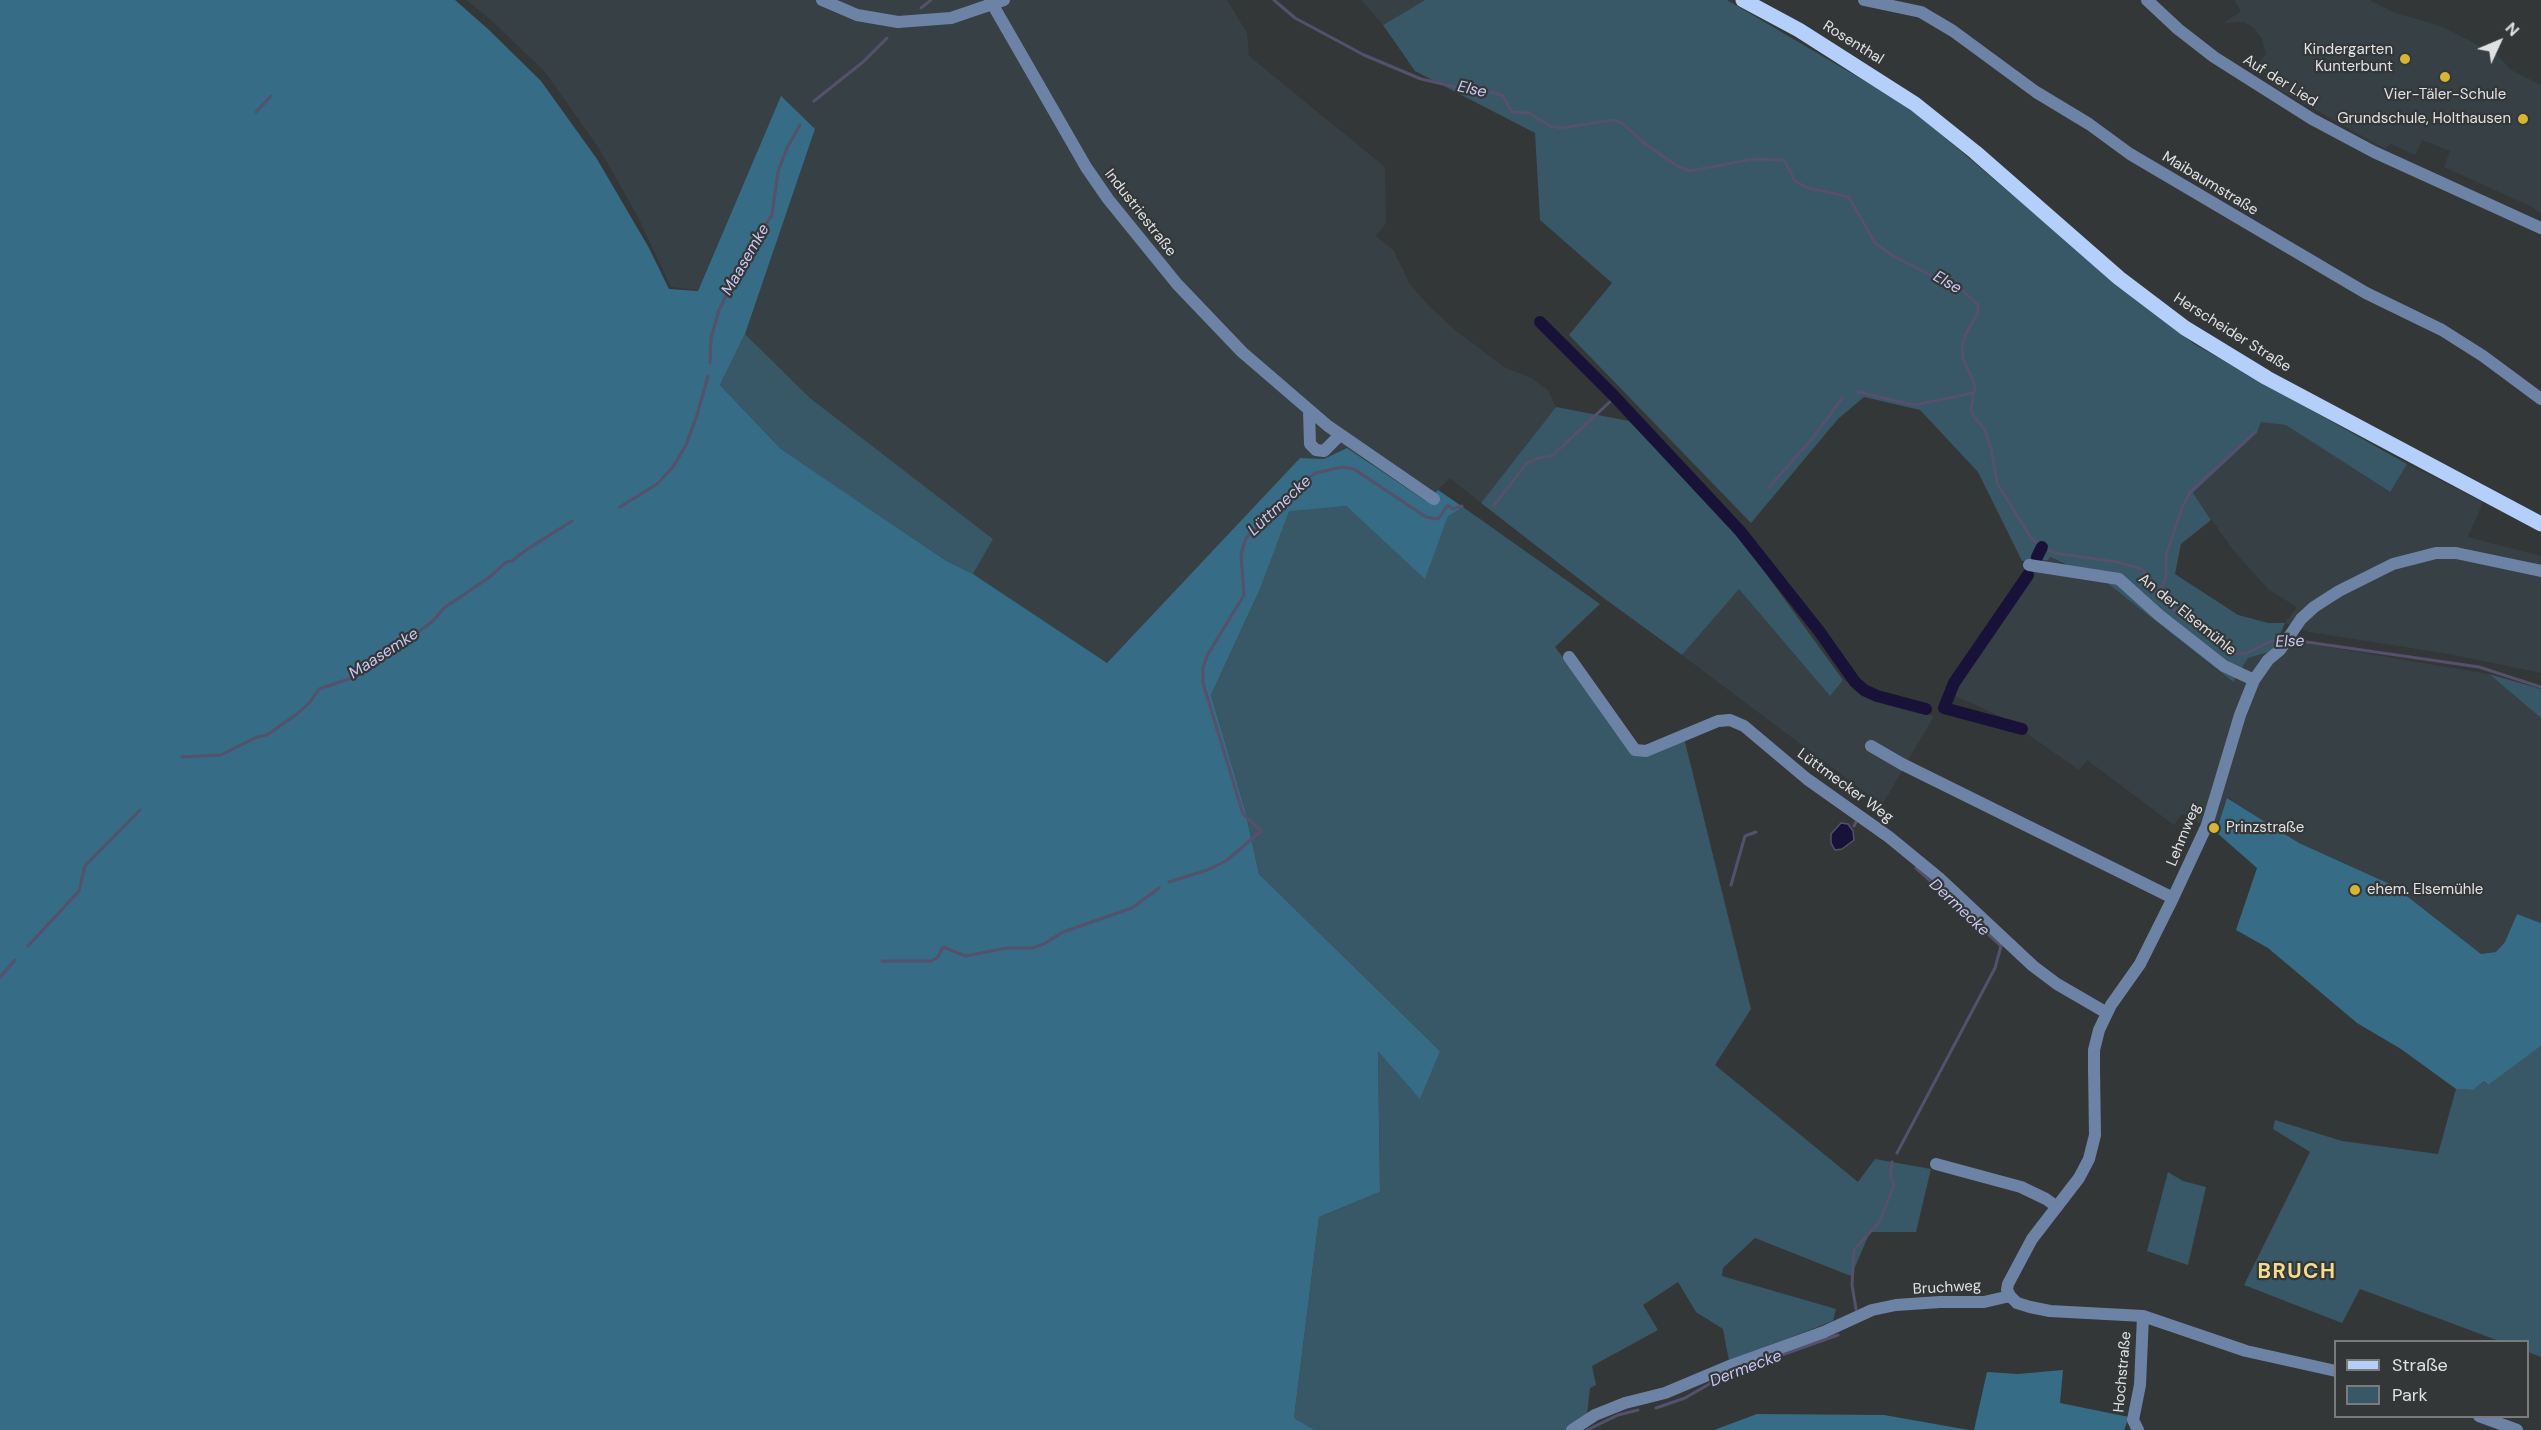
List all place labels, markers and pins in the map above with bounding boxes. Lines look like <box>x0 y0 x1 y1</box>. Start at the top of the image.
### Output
place label: Kindergarten Kunterbunt <box>2304 41 2393 76</box>
marker: Kindergarten Kunterbunt <box>2398 52 2412 66</box>
marker: Vier-Täler-Schule <box>2438 70 2452 84</box>
place label: Vier-Täler-Schule <box>2384 86 2506 104</box>
place label: Grundschule, Holthausen <box>2337 110 2511 128</box>
marker: Grundschule, Holthausen <box>2516 112 2530 126</box>
place label: Prinzstraße <box>2226 819 2304 837</box>
marker: Prinzstraße <box>2207 821 2221 835</box>
place label: ehem. Elsemühle <box>2367 881 2483 899</box>
marker: ehem. Elsemühle <box>2348 883 2362 897</box>

